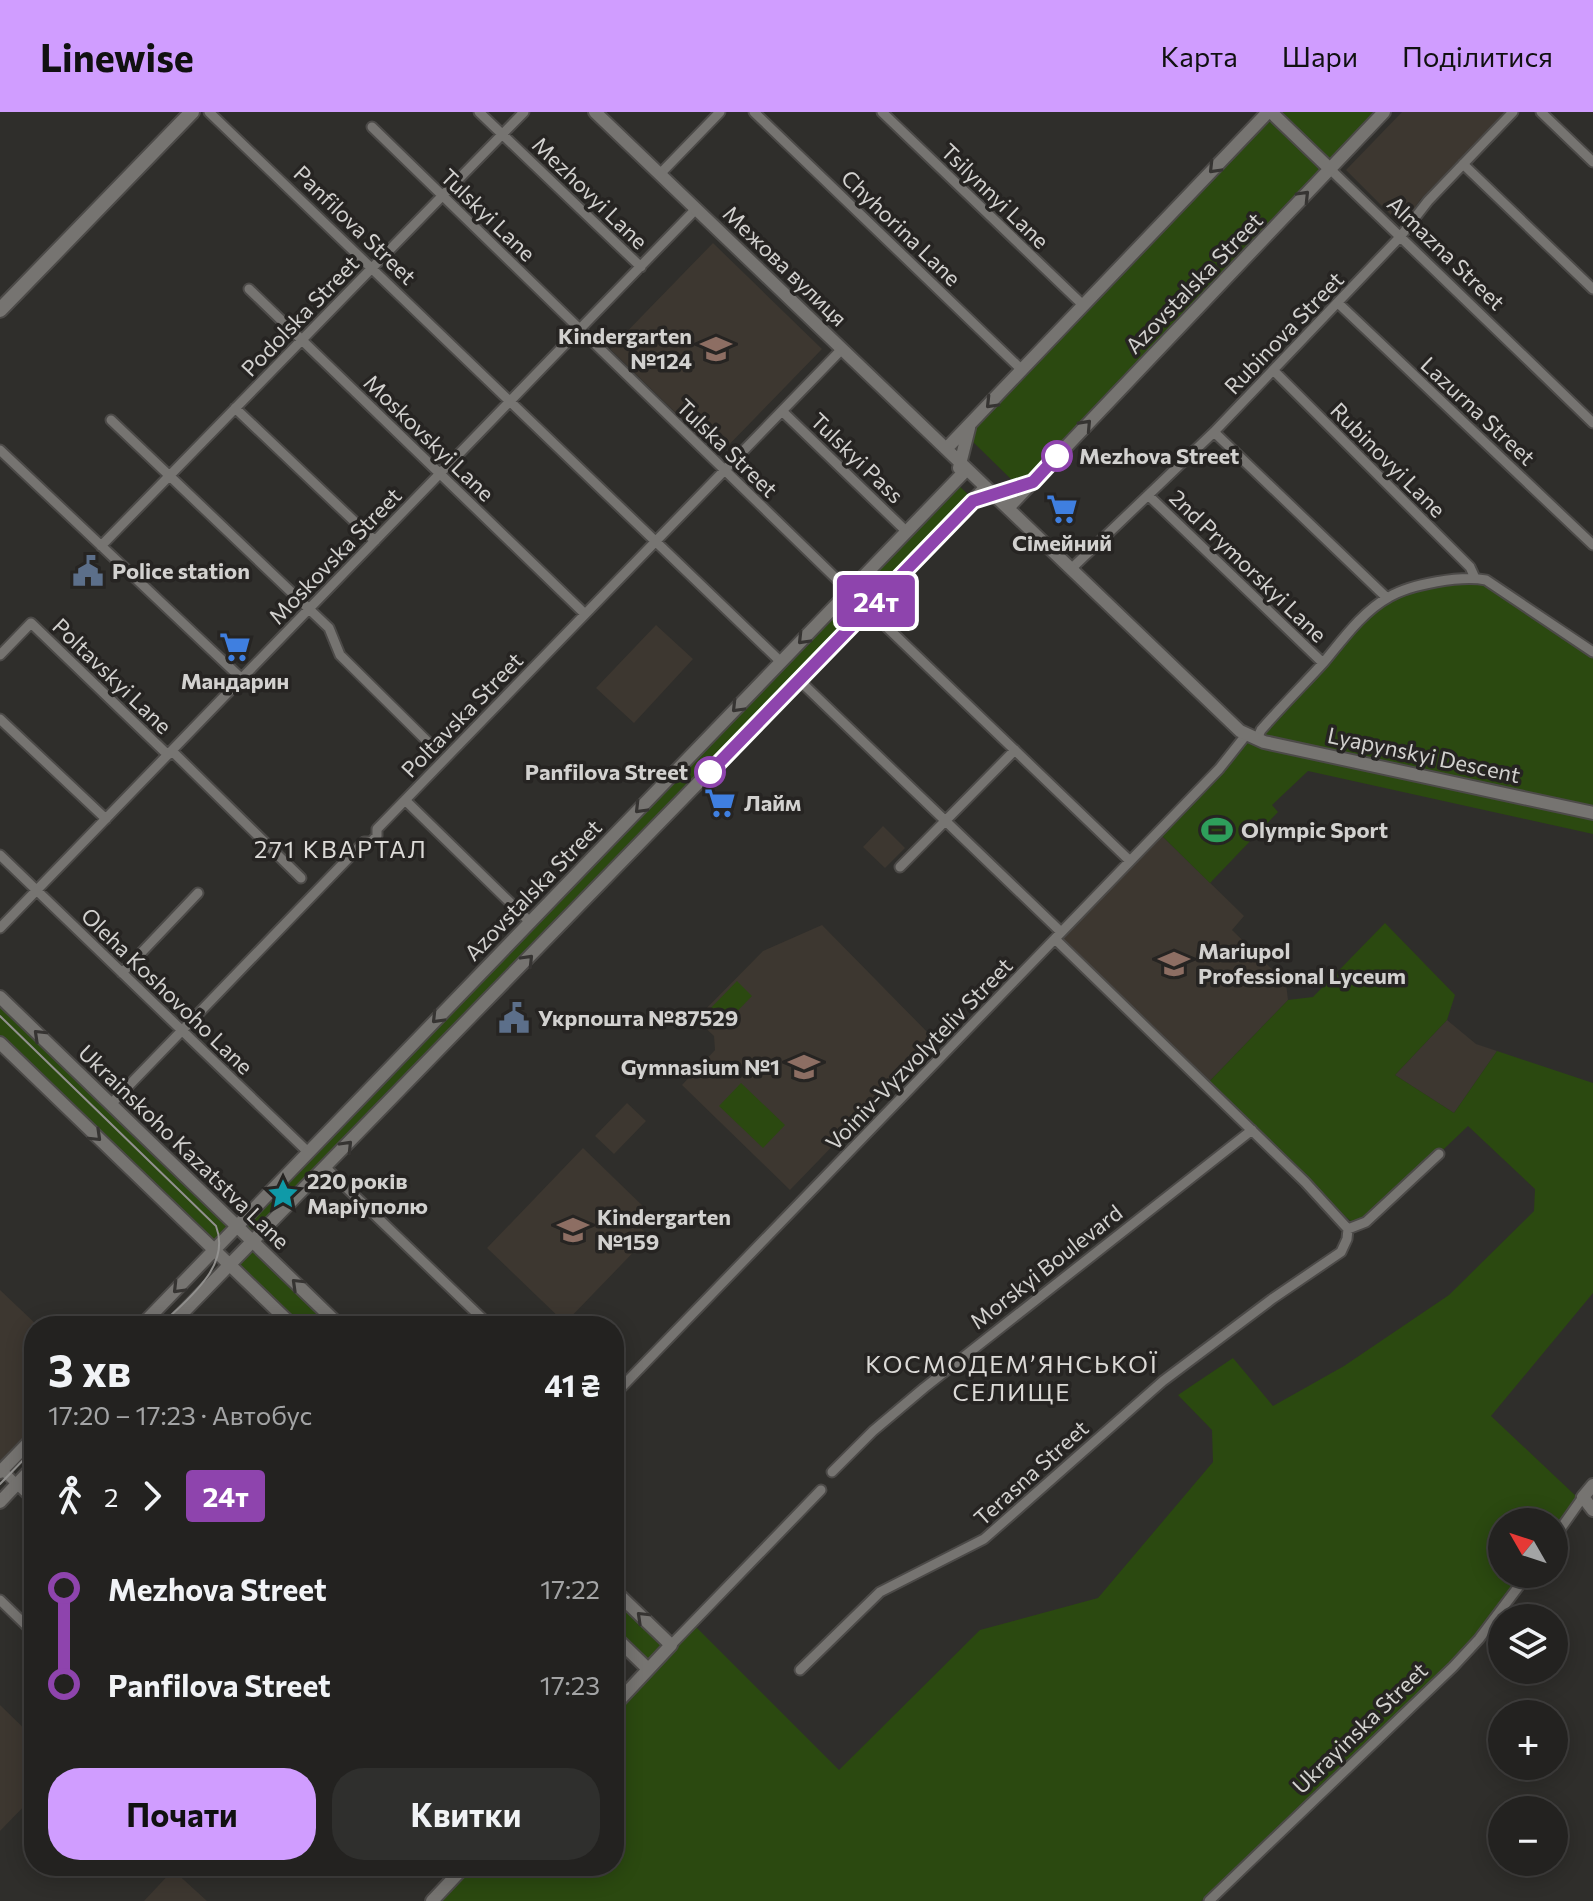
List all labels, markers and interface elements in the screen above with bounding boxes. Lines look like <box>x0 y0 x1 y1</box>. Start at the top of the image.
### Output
text: Linewise <box>40 33 194 80</box>
text: Карта <box>1161 39 1238 73</box>
text: Шари <box>1282 39 1358 73</box>
text: Поділитися <box>1402 39 1553 73</box>
street label: Mezhovyi Lane <box>527 131 654 254</box>
street label: Tsilynnyi Lane <box>936 137 1055 254</box>
one-way arrow <box>1210 159 1224 174</box>
street label: Panfilova Street <box>289 160 422 290</box>
street label: Tulskyi Lane <box>435 163 541 267</box>
street label: Chyhorina Lane <box>836 164 967 291</box>
street label: Almazna Street <box>1382 190 1511 315</box>
one-way arrow <box>1295 191 1309 205</box>
street label: Межова вулиця <box>718 200 853 332</box>
street label: Azovstalska Street <box>1119 206 1268 359</box>
street label: Podolska Street <box>235 250 364 382</box>
street label: Rubinova Street <box>1218 266 1349 400</box>
place label: Kindergarten №124 <box>558 322 692 374</box>
school or university icon: Kindergarten №124 <box>699 332 733 366</box>
street label: Lazurna Street <box>1416 351 1541 471</box>
street label: Moskovskyi Lane <box>359 369 500 507</box>
street label: Tulska Street <box>671 393 783 502</box>
one-way arrow <box>986 393 1000 408</box>
street label: Rubinovyi Lane <box>1325 396 1452 523</box>
street label: Tulskyi Pass <box>805 407 909 509</box>
one-way arrow <box>1077 420 1091 434</box>
marker: Mezhova Street <box>1042 441 1072 471</box>
place label: Mezhova Street <box>1079 442 1239 469</box>
street label: Moskovska Street <box>263 482 407 629</box>
street label: 2nd Prymorskyi Lane <box>1164 484 1333 648</box>
supermarket icon: Сімейний <box>1045 492 1079 526</box>
place label: Сімейний <box>1012 529 1112 556</box>
public building icon: Police station <box>71 554 105 588</box>
place label: Police station <box>112 557 250 584</box>
line badge: 24т <box>830 575 922 627</box>
text: 24т <box>853 584 899 618</box>
street label: Poltavskyi Lane <box>47 612 178 739</box>
supermarket icon: Мандарин <box>218 630 252 664</box>
one-way arrow <box>798 630 812 644</box>
street label: Poltavska Street <box>395 646 528 783</box>
place label: Мандарин <box>181 667 289 694</box>
one-way arrow <box>732 698 747 712</box>
street label: Lyapynskyi Descent <box>1325 721 1523 788</box>
marker: Panfilova Street <box>695 757 725 787</box>
place label: Panfilova Street <box>525 758 688 785</box>
supermarket icon: Лайм <box>703 786 737 820</box>
place label: Лайм <box>744 789 801 816</box>
one-way arrow <box>635 799 649 813</box>
street label: Azovstalska Street <box>458 813 607 966</box>
sports icon: Olympic Sport <box>1200 813 1234 847</box>
place label: Olympic Sport <box>1241 816 1388 843</box>
district label: 271 КВАРТАЛ <box>254 834 428 863</box>
street label: Oleha Koshovoho Lane <box>76 902 259 1080</box>
place label: Mariupol Professional Lyceum <box>1198 937 1406 989</box>
school or university icon: Mariupol Professional Lyceum <box>1157 947 1191 981</box>
street label: Voiniv-Vyzvolyteliv Street <box>820 952 1018 1156</box>
one-way arrow <box>519 955 533 969</box>
public building icon: Укрпошта №87529 <box>497 1001 531 1035</box>
place label: Укрпошта №87529 <box>538 1004 738 1031</box>
one-way arrow <box>432 1009 446 1023</box>
one-way arrow <box>34 1029 48 1044</box>
street label: Ukrainskoho Kazatstva Lane <box>73 1039 295 1255</box>
school or university icon: Gymnasium №1 <box>787 1050 821 1084</box>
place label: Gymnasium №1 <box>621 1053 780 1080</box>
one-way arrow <box>87 1126 101 1141</box>
one-way arrow <box>338 1141 352 1155</box>
place label: 220 років Маріуполю <box>307 1167 428 1219</box>
place icon: 220 років Маріуполю <box>266 1177 300 1211</box>
street label: Morskyi Boulevard <box>964 1199 1127 1334</box>
place label: Kindergarten №159 <box>597 1203 731 1255</box>
school or university icon: Kindergarten №159 <box>556 1213 590 1247</box>
one-way arrow <box>172 1279 187 1293</box>
one-way arrow <box>292 1279 306 1293</box>
text: 3 хв <box>48 1342 131 1396</box>
district label: КОСМОДЕМ’ЯНСЬКОЇ СЕЛИЩЕ <box>865 1349 1159 1406</box>
text: 41 ₴ <box>544 1366 600 1403</box>
text: 17:20 – 17:23 · Автобус <box>48 1399 312 1430</box>
street label: Terasna Street <box>968 1414 1093 1531</box>
icon: walk <box>48 1474 92 1518</box>
icon: forward <box>130 1474 174 1518</box>
text: 24т <box>202 1479 249 1513</box>
text: 2 <box>104 1481 118 1512</box>
north arrow <box>1488 1508 1568 1588</box>
map controls <box>1488 1508 1568 1876</box>
text: Mezhova Street <box>108 1570 327 1607</box>
text: 17:22 <box>540 1573 600 1604</box>
button: layers <box>1488 1604 1568 1684</box>
one-way arrow <box>637 1612 651 1626</box>
street label: Ukrayinska Street <box>1287 1656 1433 1799</box>
text: Panfilova Street <box>108 1666 331 1703</box>
text: 17:23 <box>540 1669 600 1700</box>
button: + <box>1488 1700 1568 1780</box>
button: Почати <box>48 1768 316 1860</box>
button: Квитки <box>332 1768 600 1860</box>
button: − <box>1488 1796 1568 1876</box>

